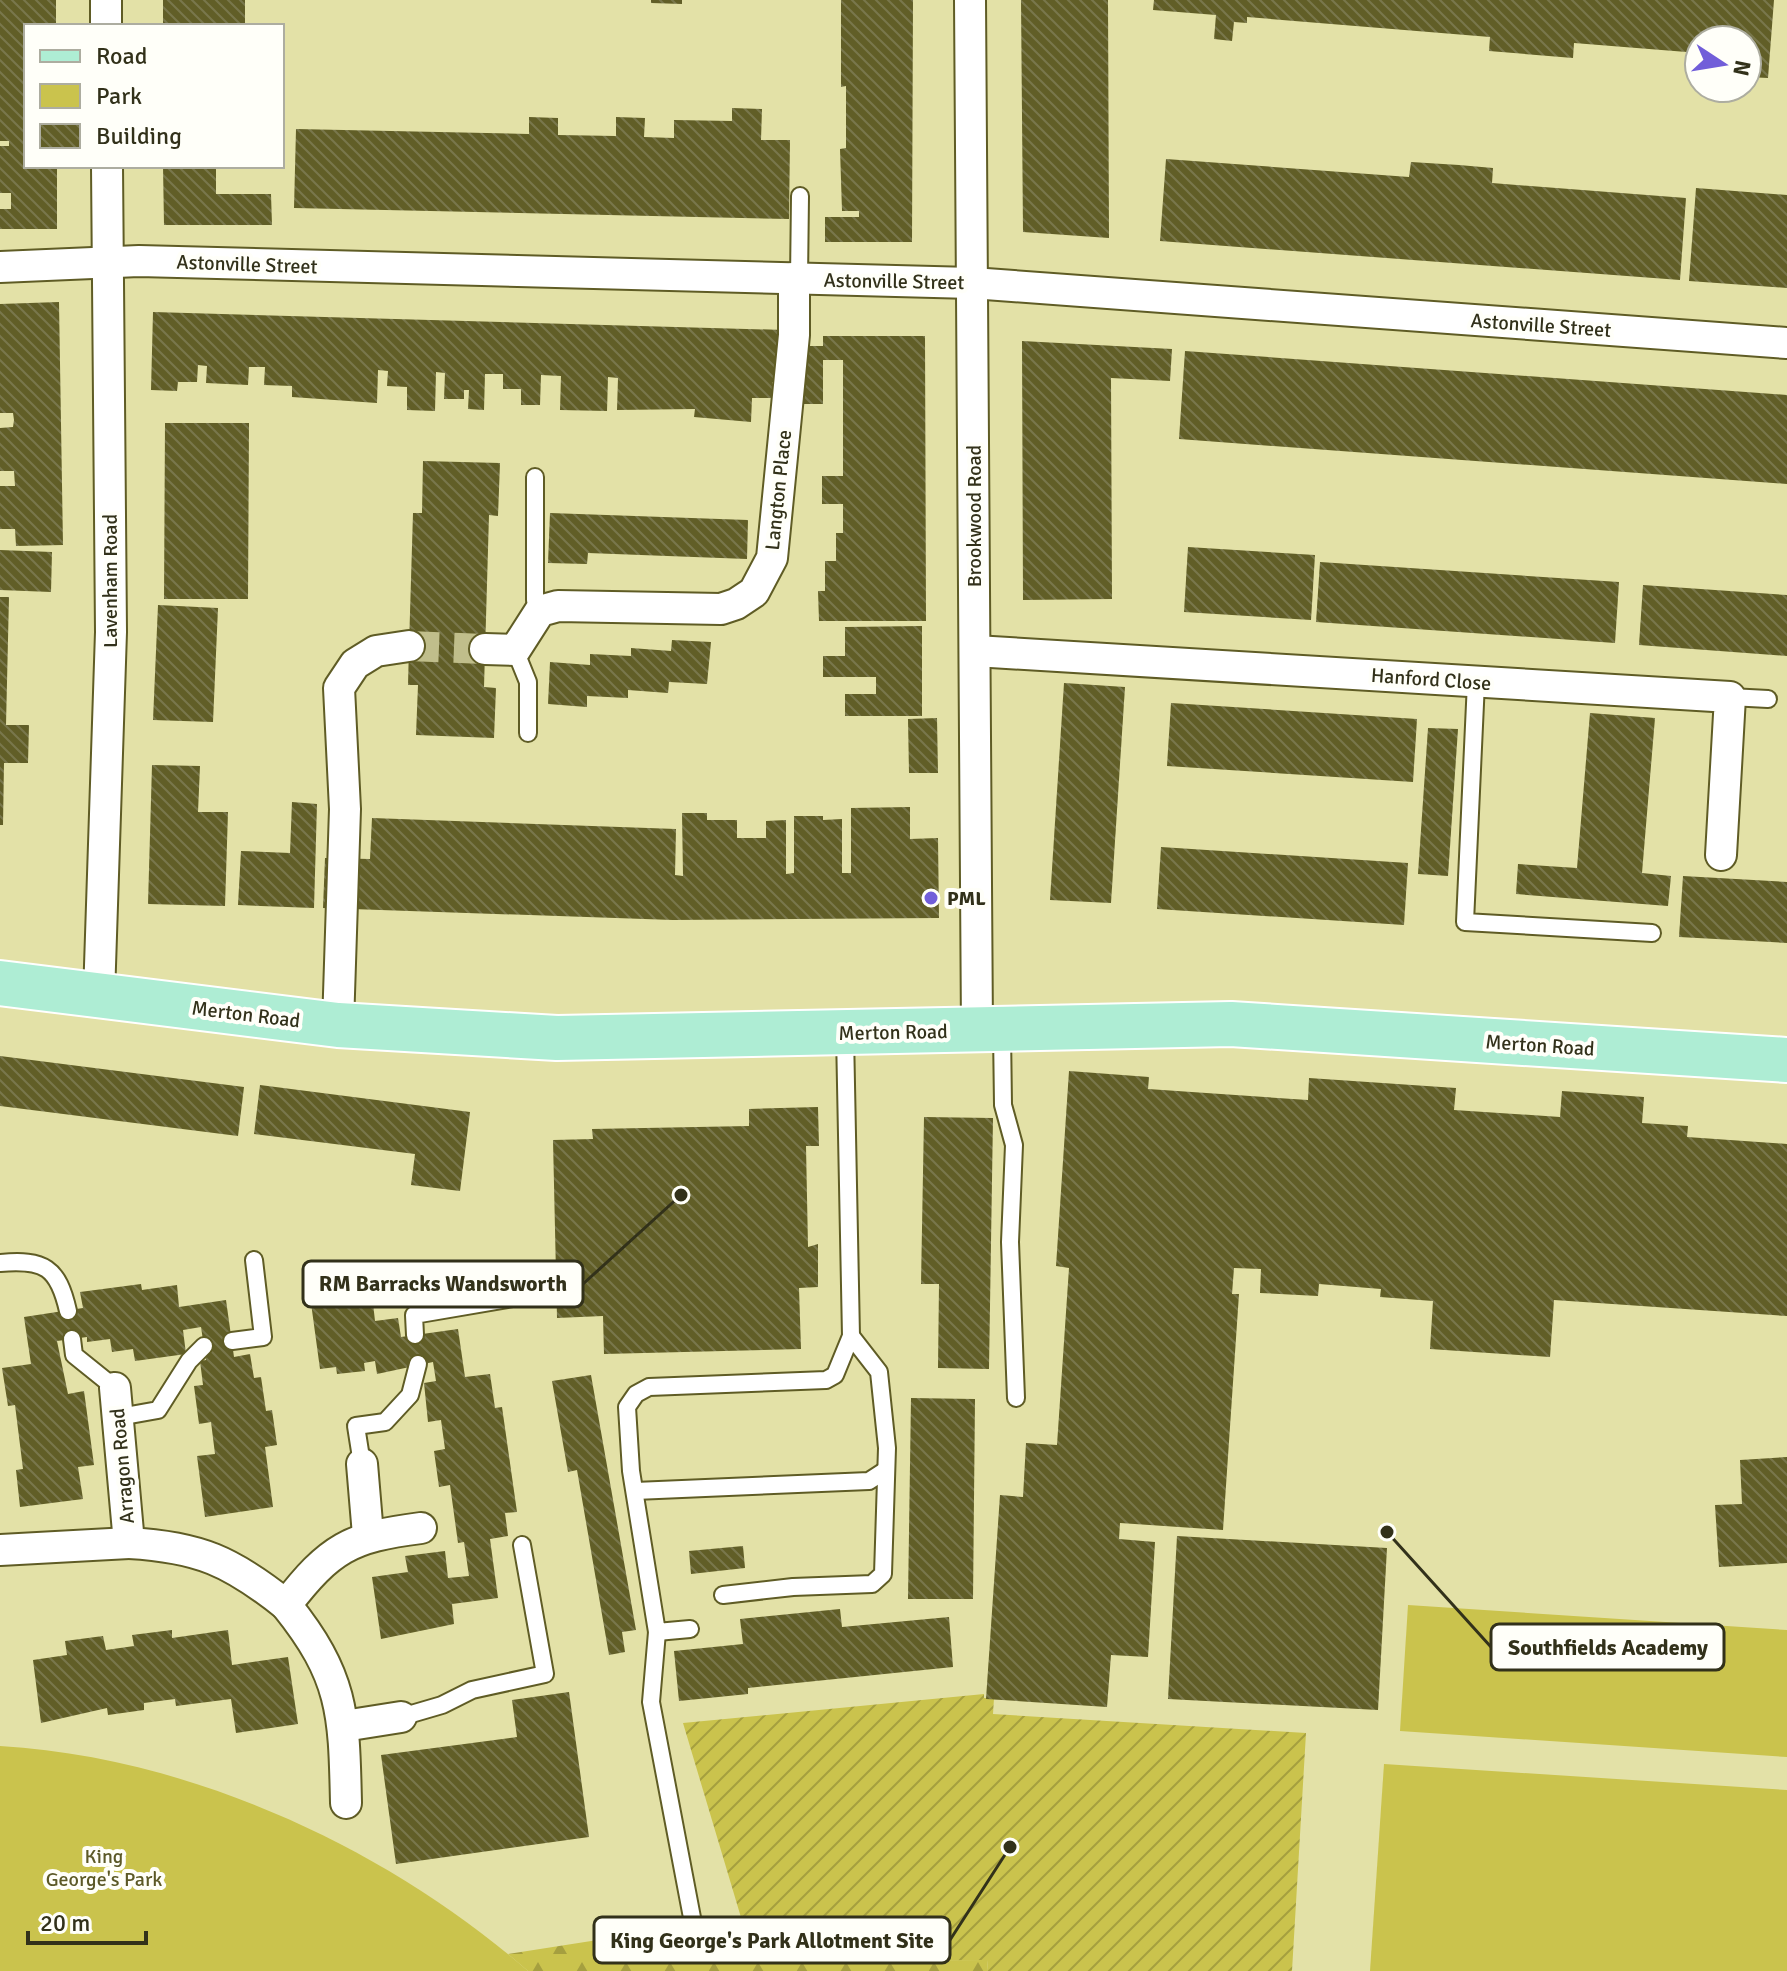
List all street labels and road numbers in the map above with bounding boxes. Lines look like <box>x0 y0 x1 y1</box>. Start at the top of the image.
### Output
street label: Astonville Street <box>176 250 318 279</box>
street label: Astonville Street <box>823 268 965 295</box>
street label: Astonville Street <box>1470 308 1612 343</box>
street label: Langton Place <box>760 429 797 552</box>
street label: Brookwood Road <box>962 445 987 587</box>
street label: Lavenham Road <box>98 514 123 648</box>
street label: Hanford Close <box>1370 663 1492 696</box>
street label: Merton Road <box>190 995 302 1034</box>
street label: Merton Road <box>838 1019 948 1046</box>
street label: Merton Road <box>1485 1029 1595 1062</box>
street label: Arragon Road <box>105 1407 140 1525</box>

